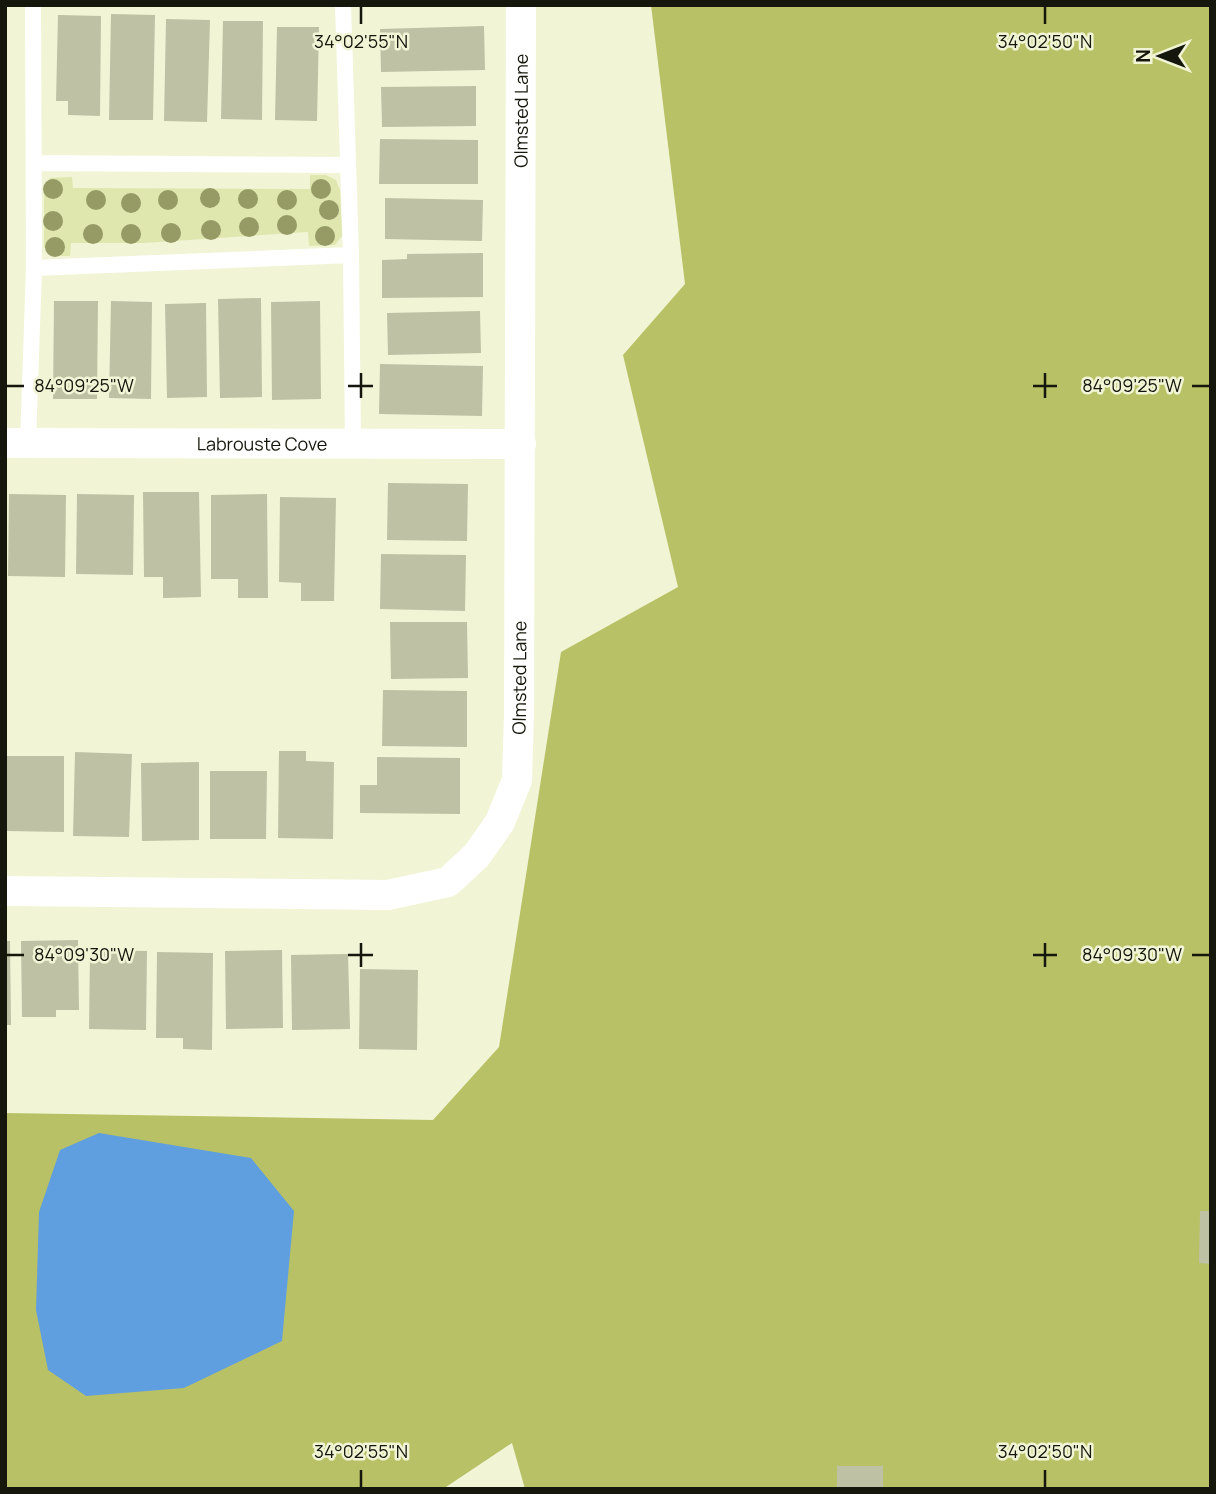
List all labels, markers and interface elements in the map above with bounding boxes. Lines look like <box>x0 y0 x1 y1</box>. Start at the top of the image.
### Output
north arrow <box>1125 21 1195 91</box>
text: 34°02'55"N <box>314 29 408 53</box>
text: 34°02'50"N <box>998 29 1092 53</box>
text: N <box>1130 49 1156 63</box>
street label: Olmsted Lane <box>509 54 533 168</box>
text: 84°09'25"W <box>34 373 134 397</box>
text: 84°09'25"W <box>1082 373 1182 397</box>
street label: Labrouste Cove <box>197 431 327 456</box>
street label: Olmsted Lane <box>506 621 531 735</box>
text: 84°09'30"W <box>34 942 134 966</box>
text: 84°09'30"W <box>1082 942 1182 966</box>
text: 34°02'55"N <box>314 1439 408 1463</box>
text: 34°02'50"N <box>998 1439 1092 1463</box>

